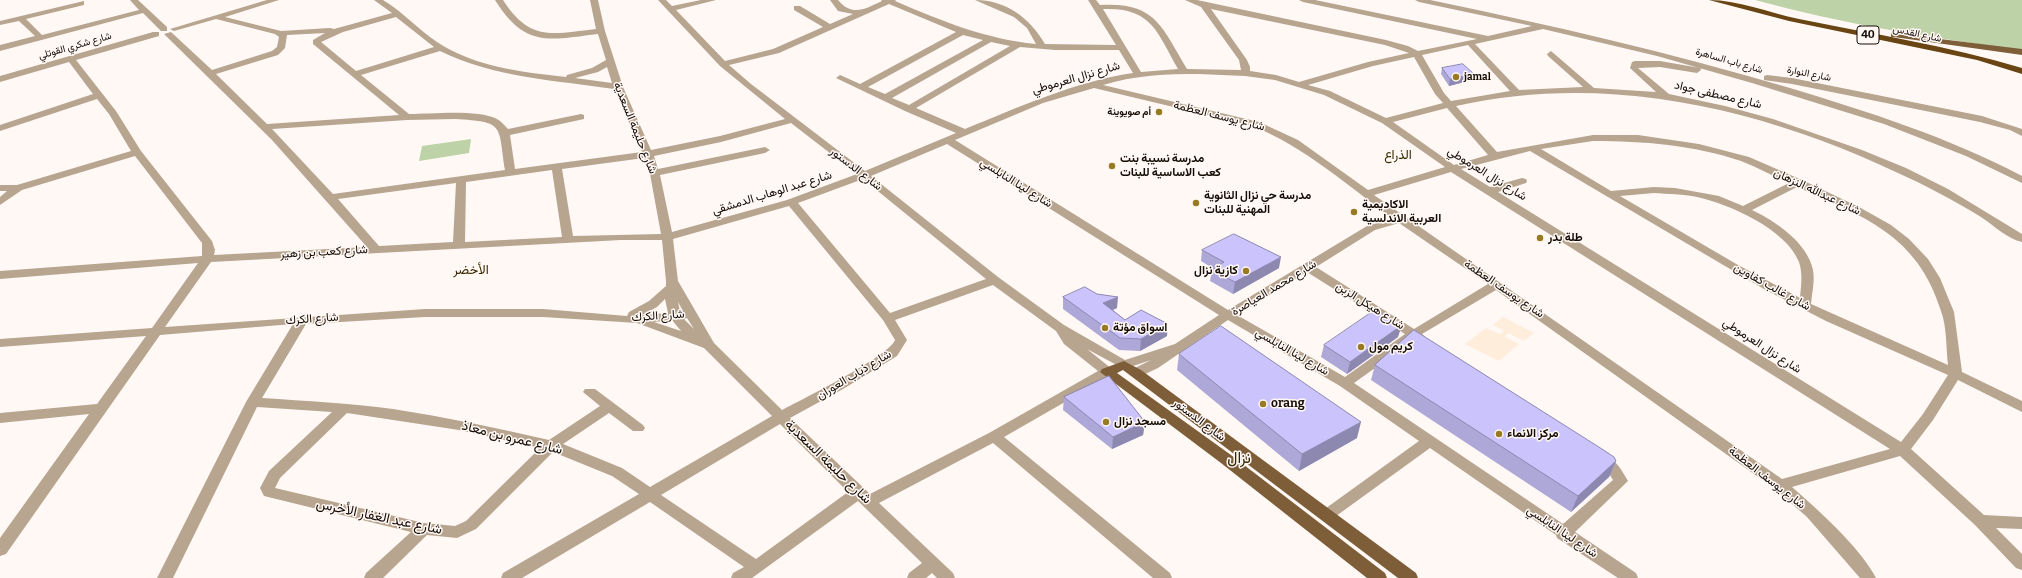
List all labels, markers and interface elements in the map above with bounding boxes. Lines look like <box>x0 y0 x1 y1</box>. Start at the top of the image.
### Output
street label: شارع القدس <box>1892 23 1942 45</box>
road number: 40 <box>1857 26 1879 44</box>
street label: شارع شكري القوتلي <box>37 30 113 62</box>
street label: شارع باب الساهرة <box>1694 46 1764 76</box>
street label: شارع نزال العرموطي <box>1030 59 1122 97</box>
street label: شارع النوارة <box>1786 64 1832 84</box>
place label: jamal <box>1464 71 1491 83</box>
marker: jamal <box>1451 72 1461 82</box>
street label: شارع مصطفى جواد <box>1673 78 1763 112</box>
street label: شارع حليمة السعدية <box>610 80 660 176</box>
street label: شارع يوسف العظمة <box>1172 98 1266 134</box>
place label: أم صويوينة <box>1107 106 1151 118</box>
marker: أم صويوينة <box>1154 107 1164 117</box>
street label: شارع الدستور <box>827 144 885 194</box>
street label: شارع نزال العرموطي <box>1445 144 1529 204</box>
district label: الذراع <box>1384 147 1412 163</box>
place label: مدرسة نسيبة بنت كعب الاساسية للبنات <box>1120 152 1221 180</box>
street label: شارع لينا النابلسي <box>977 155 1055 211</box>
marker: مدرسة نسيبة بنت كعب الاساسية للبنات <box>1107 161 1117 171</box>
street label: شارع عبدالله النزهان <box>1771 166 1863 218</box>
street label: شارع عبد الوهاب الدمشقي <box>710 168 834 218</box>
place label: مدرسة حي نزال الثانوية المهنية للبنات <box>1204 189 1311 217</box>
marker: مدرسة حي نزال الثانوية المهنية للبنات <box>1191 198 1201 208</box>
place label: الاكاديمية العربية الاندلسية <box>1362 198 1441 226</box>
marker: الاكاديمية العربية الاندلسية <box>1349 207 1359 217</box>
place label: طلة بدر <box>1548 231 1583 245</box>
marker: طلة بدر <box>1535 233 1545 243</box>
street label: شارع كعب بن زهير <box>280 243 368 261</box>
street label: شارع محمد العياصرة <box>1229 257 1319 319</box>
street label: شارع يوسف العظمة <box>1461 257 1547 321</box>
street label: شارع غالب كفاوين <box>1731 260 1813 314</box>
district label: الأخضر <box>453 262 489 278</box>
place label: كازية نزال <box>1194 264 1238 278</box>
marker: كازية نزال <box>1241 266 1251 276</box>
street label: شارع هيكل الزبن <box>1333 279 1407 333</box>
street label: شارع الكرك <box>631 307 685 325</box>
street label: شارع الكرك <box>285 310 339 328</box>
street label: شارع نزال العرموطي <box>1720 315 1804 377</box>
place label: اسواق مؤتة <box>1113 321 1167 335</box>
marker: اسواق مؤتة <box>1100 323 1110 333</box>
street label: شارع لينا النابلسي <box>1253 325 1331 379</box>
place label: كريم مول <box>1369 340 1413 354</box>
marker: كريم مول <box>1356 342 1366 352</box>
street label: شارع ذياب العوران <box>814 347 894 403</box>
street label: شارع الدستور <box>1170 395 1228 445</box>
place label: orang <box>1271 397 1305 411</box>
marker: orang <box>1258 399 1268 409</box>
place label: مسجد نزال <box>1114 415 1166 429</box>
street label: شارع حليمة السعدية <box>781 416 875 508</box>
street label: شارع عمرو بن معاذ <box>460 417 564 459</box>
marker: مسجد نزال <box>1101 417 1111 427</box>
place label: مركز الانماء <box>1507 427 1559 441</box>
marker: مركز الانماء <box>1494 429 1504 439</box>
street label: شارع يوسف العظمة <box>1726 444 1808 512</box>
district label: نزال <box>1227 449 1251 469</box>
street label: شارع عبد الغفار الأخرس <box>315 495 443 539</box>
street label: شارع لينا النابلسي <box>1524 503 1600 561</box>

